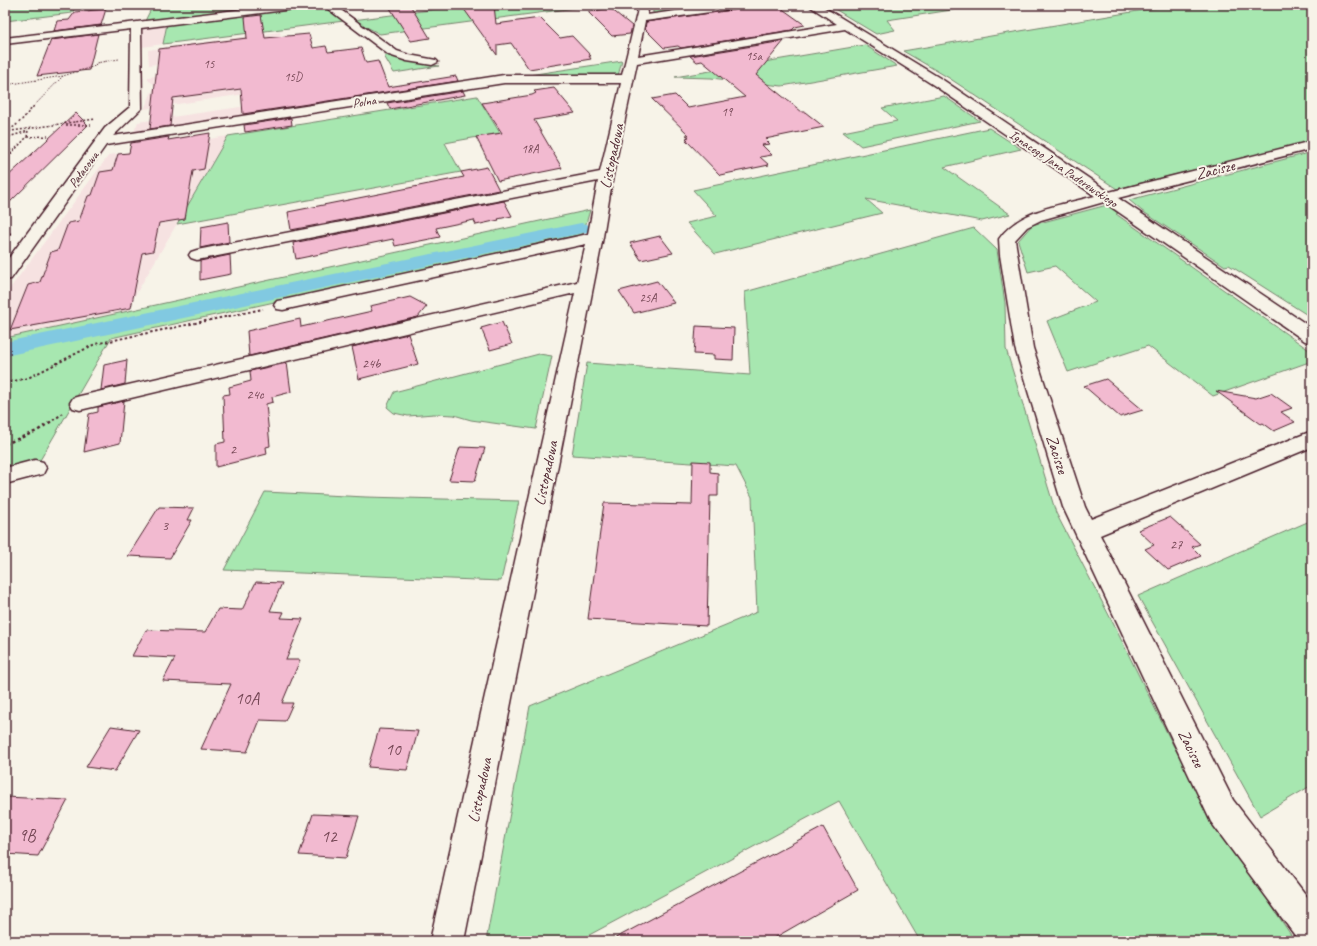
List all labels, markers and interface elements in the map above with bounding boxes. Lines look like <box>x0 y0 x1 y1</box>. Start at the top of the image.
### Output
house number: 15a <box>746 48 763 64</box>
house number: 15 <box>204 56 215 72</box>
house number: 15D <box>284 69 303 85</box>
street label: Polna <box>351 92 378 112</box>
house number: 19 <box>722 104 734 120</box>
street label: Listopadowa <box>595 121 629 190</box>
street label: Ignacego Jana Paderewskiego <box>1006 127 1122 212</box>
house number: 18A <box>522 141 539 157</box>
street label: Pałacowa <box>65 147 103 191</box>
street label: Zacisze <box>1194 155 1239 184</box>
house number: 25A <box>640 290 657 306</box>
house number: 24b <box>362 355 381 372</box>
house number: 24c <box>246 386 265 403</box>
street label: Zacisze <box>1041 432 1073 478</box>
street label: Listopadowa <box>529 438 563 507</box>
house number: 2 <box>230 441 238 458</box>
house number: 3 <box>162 517 170 534</box>
house number: 27 <box>1170 536 1183 553</box>
house number: 10A <box>235 688 260 709</box>
street label: Zacisze <box>1173 726 1210 772</box>
house number: 10 <box>385 739 402 760</box>
street label: Listopadowa <box>463 755 497 824</box>
house number: 9B <box>19 825 36 846</box>
house number: 12 <box>321 826 338 847</box>

